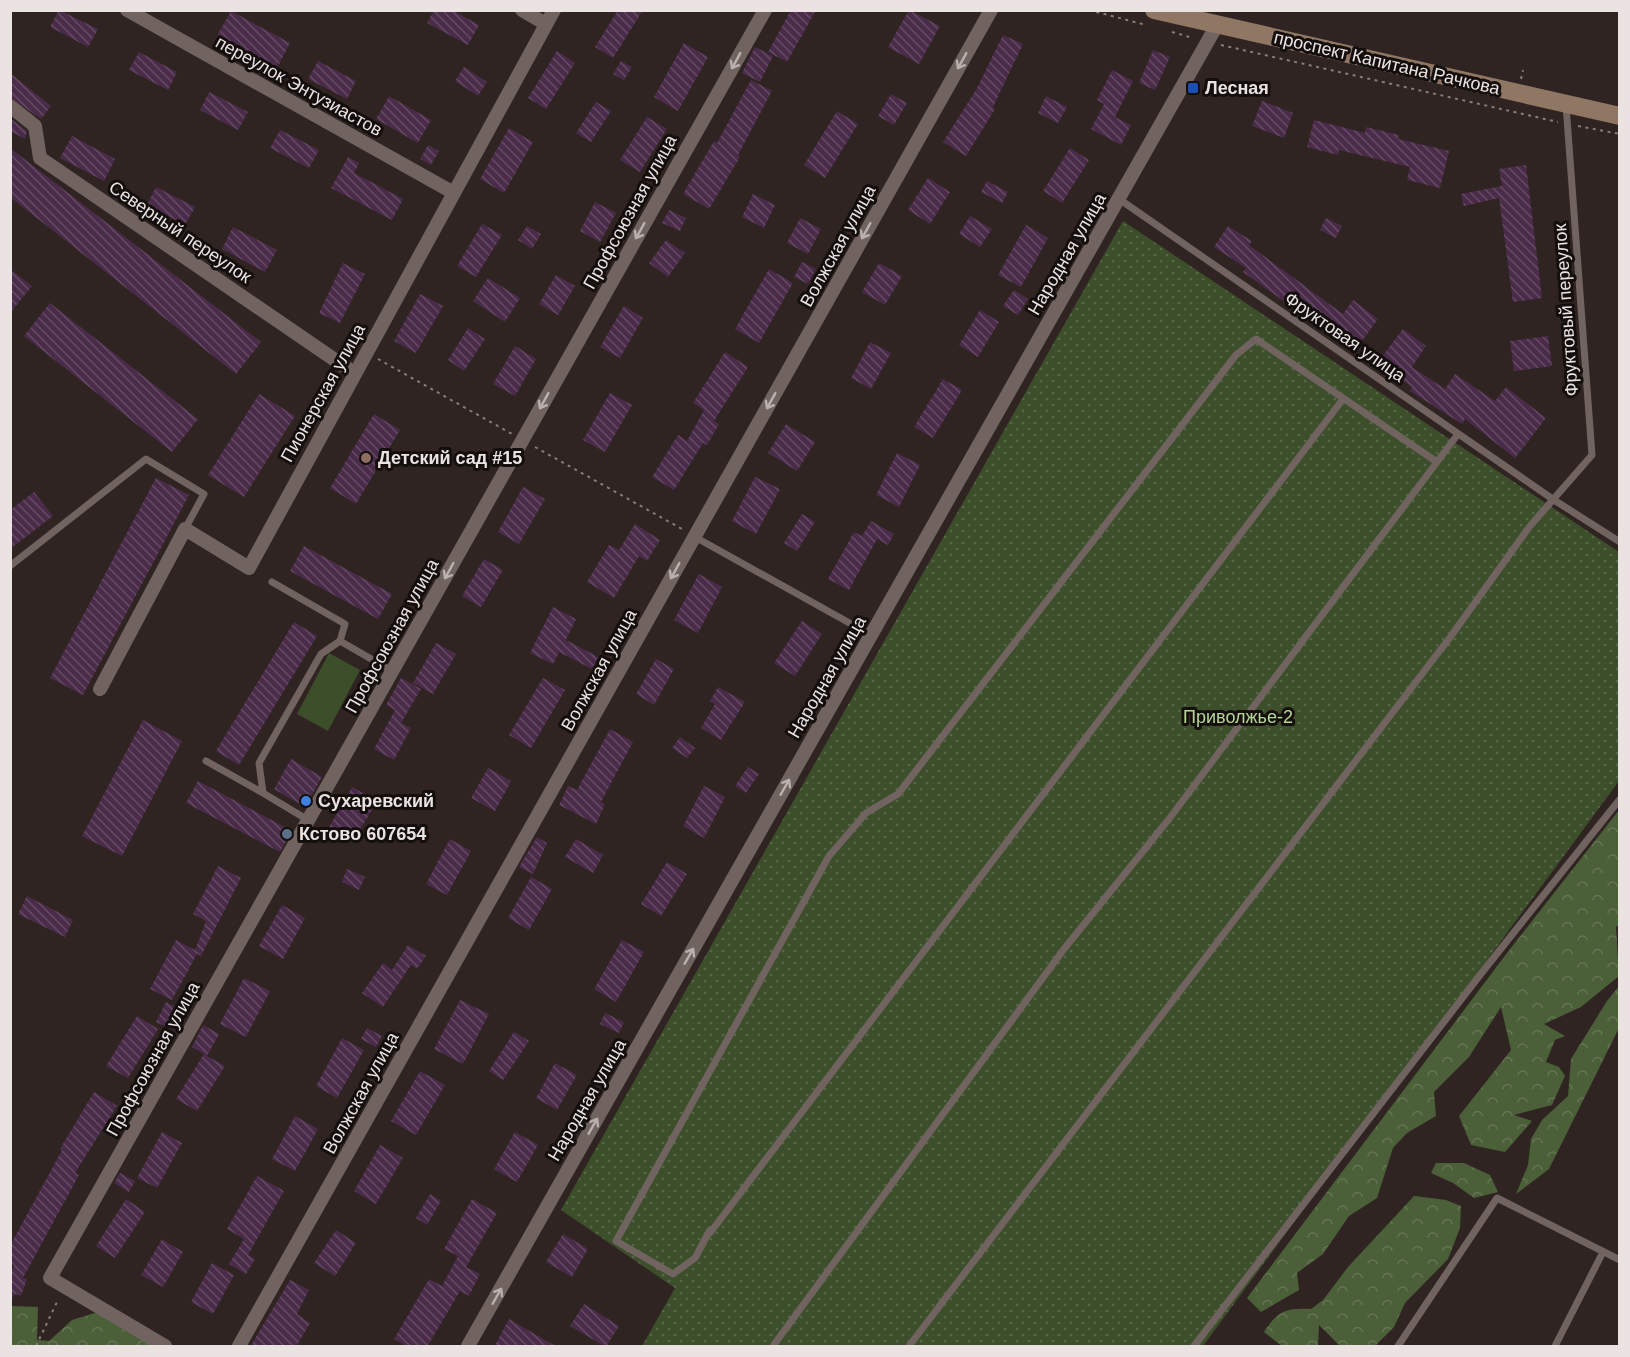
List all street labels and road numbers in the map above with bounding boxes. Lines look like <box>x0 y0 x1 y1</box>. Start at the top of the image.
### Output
street label: проспект Капитана Рачкова <box>1272 27 1503 99</box>
street label: переулок Энтузиастов <box>212 32 386 140</box>
street label: Профсоюзная улица <box>579 131 681 292</box>
street label: Северный переулок <box>105 177 255 287</box>
street label: Волжская улица <box>796 181 880 310</box>
street label: Народная улица <box>1024 189 1110 318</box>
street label: Фруктовый переулок <box>1550 223 1582 397</box>
street label: Фруктовая улица <box>1281 288 1410 387</box>
street label: Пионерская улица <box>277 320 370 465</box>
street label: Профсоюзная улица <box>341 555 443 716</box>
street label: Волжская улица <box>557 605 641 734</box>
street label: Народная улица <box>784 612 870 741</box>
street label: Профсоюзная улица <box>102 978 204 1139</box>
street label: Волжская улица <box>319 1028 403 1157</box>
street label: Народная улица <box>544 1035 630 1164</box>

